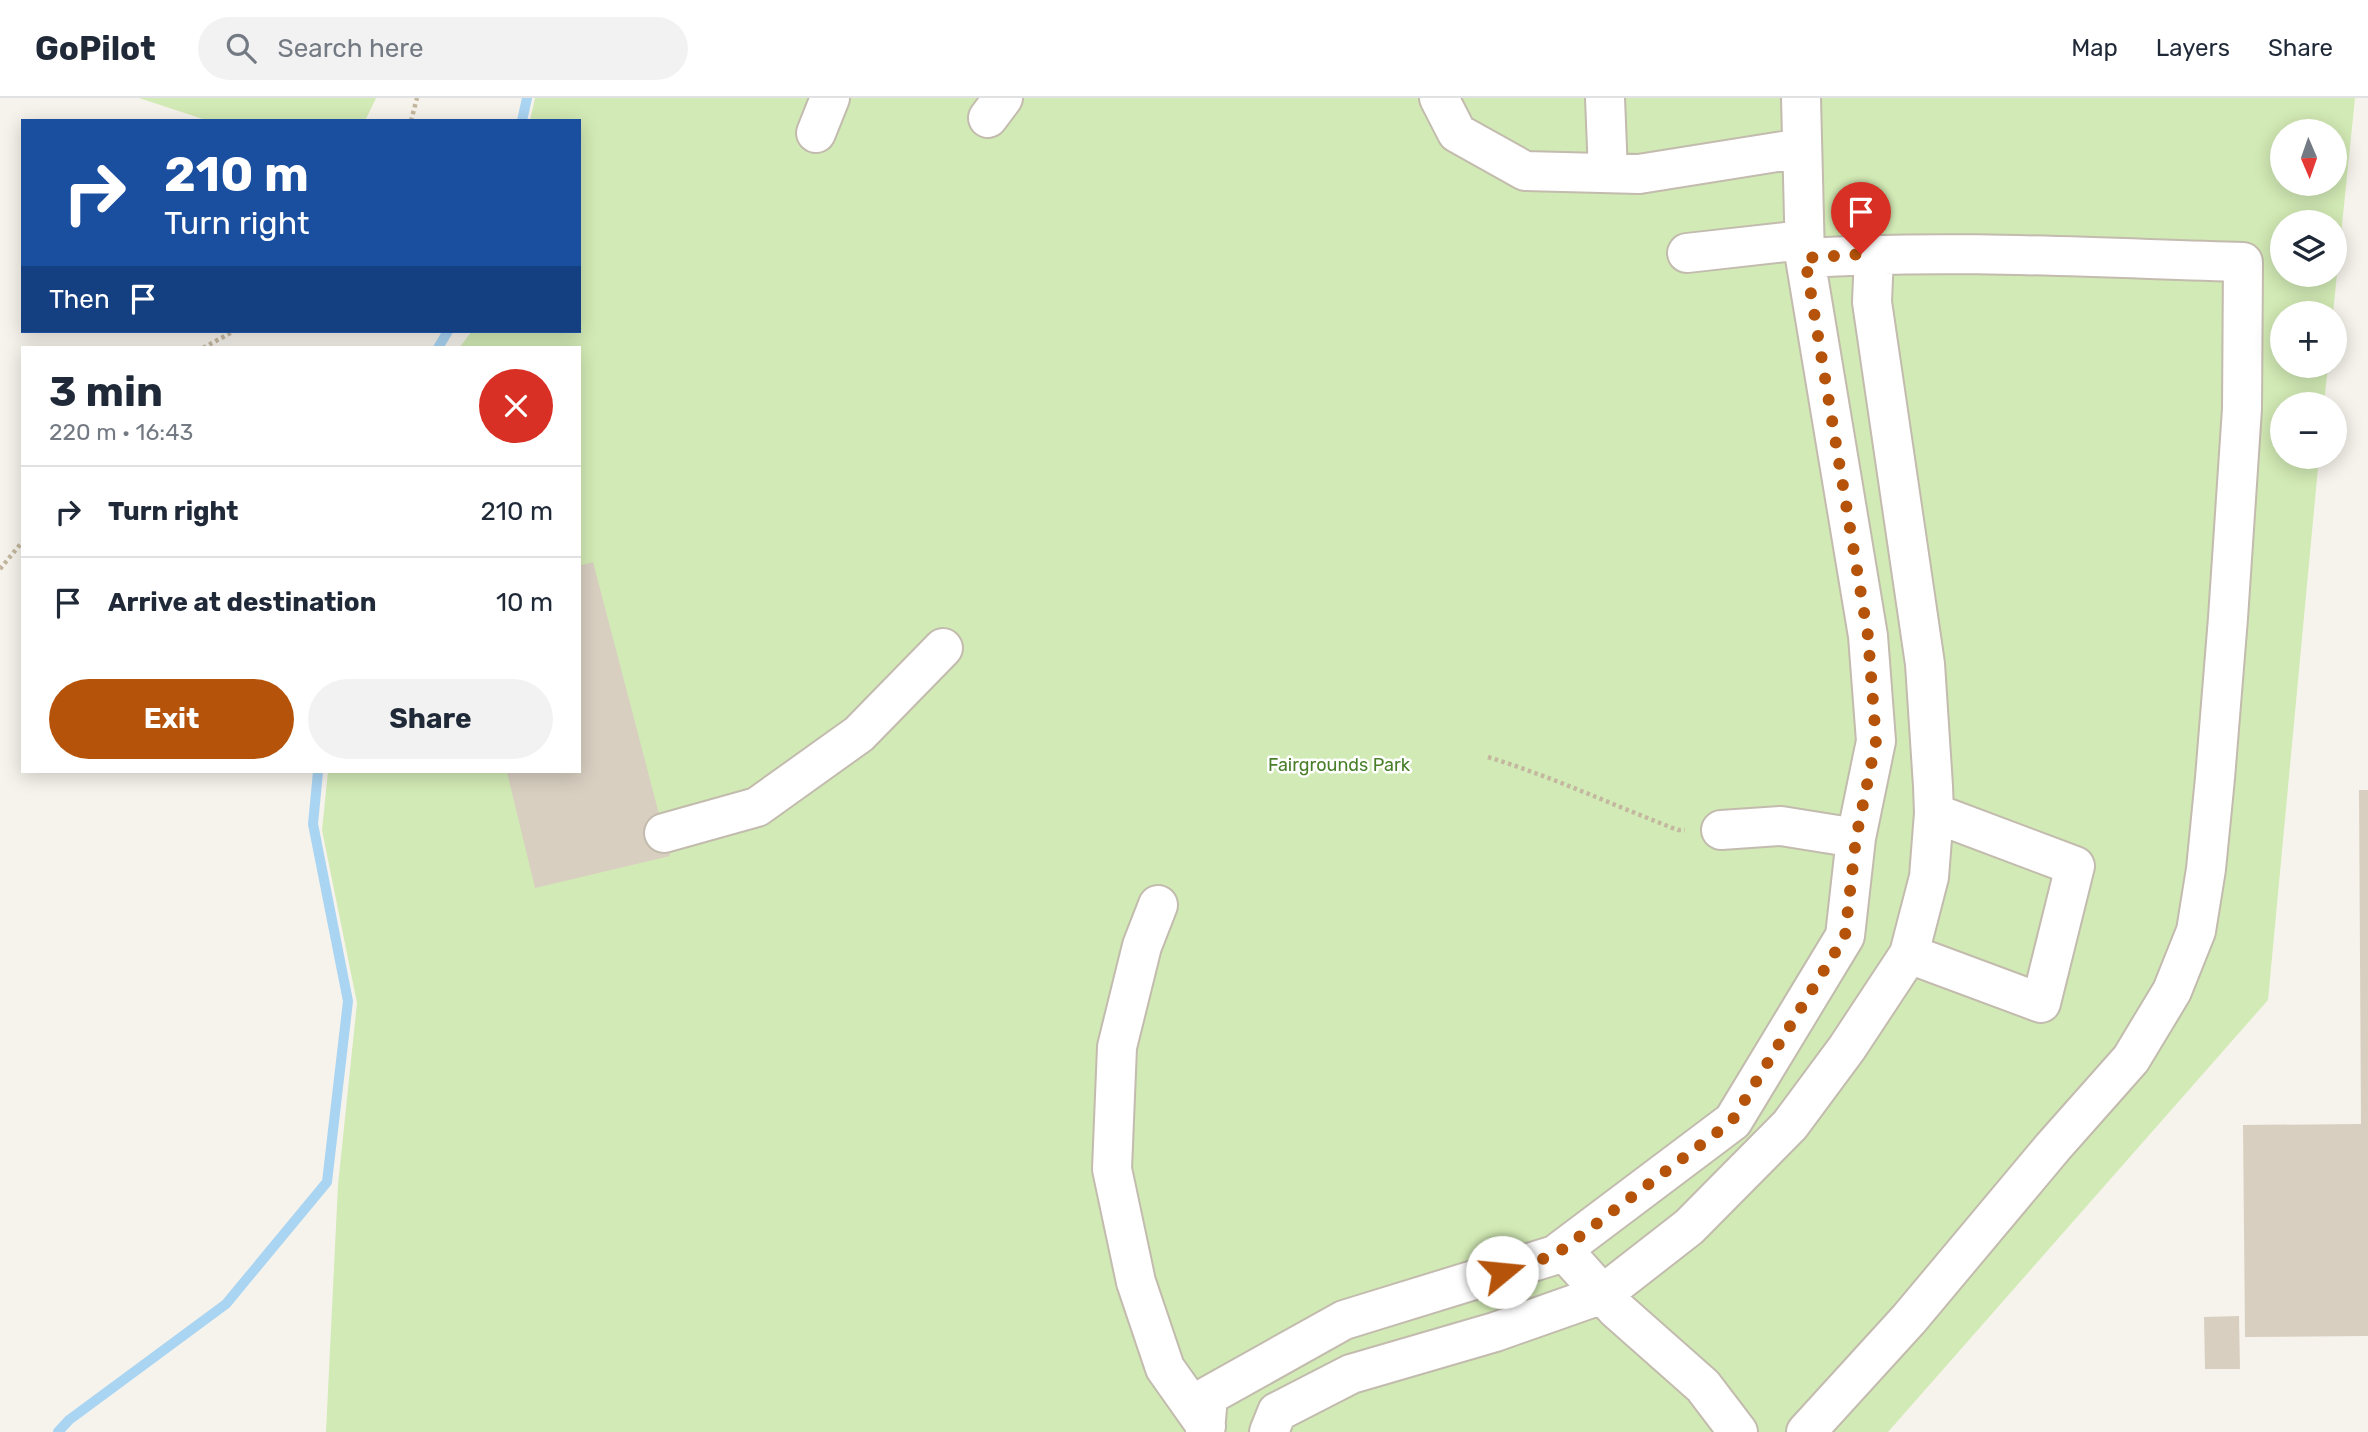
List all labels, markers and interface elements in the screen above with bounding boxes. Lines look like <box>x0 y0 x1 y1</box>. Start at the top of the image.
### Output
search box <box>198 17 688 80</box>
text: GoPilot <box>35 29 156 68</box>
icon: search <box>222 29 260 67</box>
text: Search here <box>278 33 423 64</box>
text: Map <box>2071 34 2118 62</box>
text: Layers <box>2156 34 2230 62</box>
text: Share <box>2268 34 2333 62</box>
north arrow <box>2270 119 2347 196</box>
map controls <box>2270 119 2347 469</box>
text: 210 m <box>164 145 309 203</box>
icon: right <box>49 147 140 238</box>
pin <box>1831 182 1891 254</box>
icon: arrive <box>1842 193 1880 231</box>
text: Turn right <box>164 204 309 242</box>
button: layers <box>2270 210 2347 287</box>
icon: arrive <box>124 280 162 318</box>
text: Then <box>49 284 110 315</box>
button: + <box>2270 301 2347 378</box>
text: 3 min <box>49 367 163 417</box>
button: close <box>479 369 553 443</box>
button: − <box>2270 392 2347 469</box>
text: 220 m · 16:43 <box>49 418 193 446</box>
icon: right <box>49 493 87 531</box>
text: Turn right <box>108 496 238 527</box>
text: 210 m <box>481 496 553 527</box>
icon: arrive <box>49 584 87 622</box>
text: Arrive at destination <box>108 587 376 618</box>
text: 10 m <box>496 587 553 618</box>
button: Exit <box>49 679 294 759</box>
button: Share <box>308 679 553 759</box>
park label: Fairgrounds Park <box>1268 754 1411 776</box>
position arrow <box>1465 1235 1539 1309</box>

